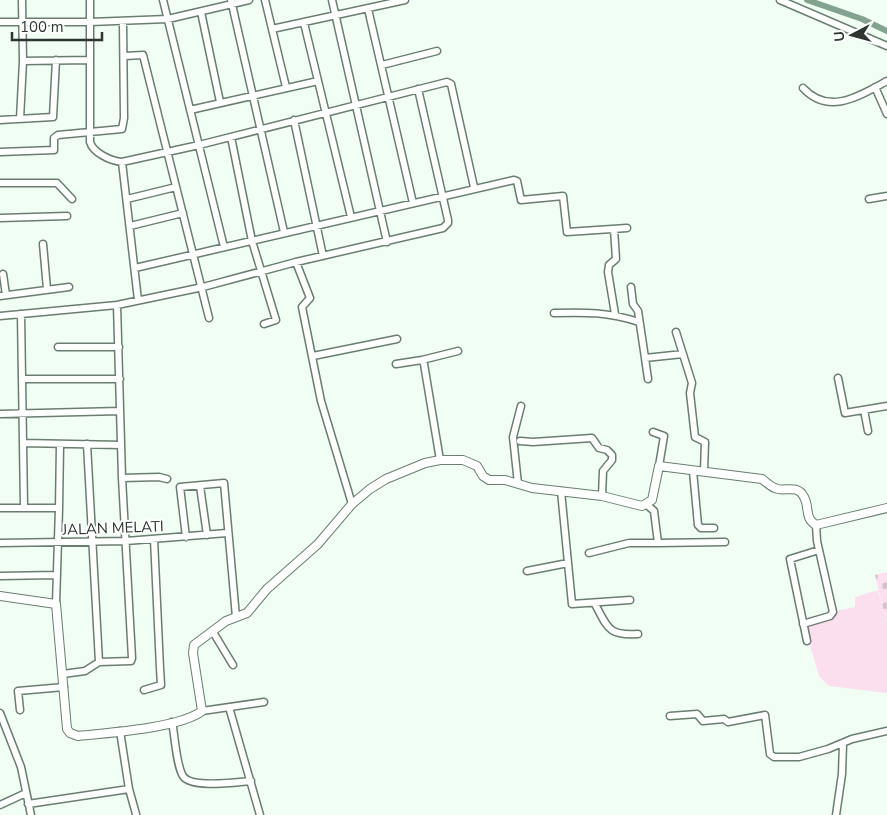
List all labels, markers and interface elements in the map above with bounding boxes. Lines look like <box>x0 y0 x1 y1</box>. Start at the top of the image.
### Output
scale bar <box>12 10 102 42</box>
north arrow <box>827 10 877 60</box>
text: 100 m <box>20 17 64 37</box>
text: U <box>830 30 850 42</box>
street label: JALAN MELATI <box>61 516 164 540</box>

